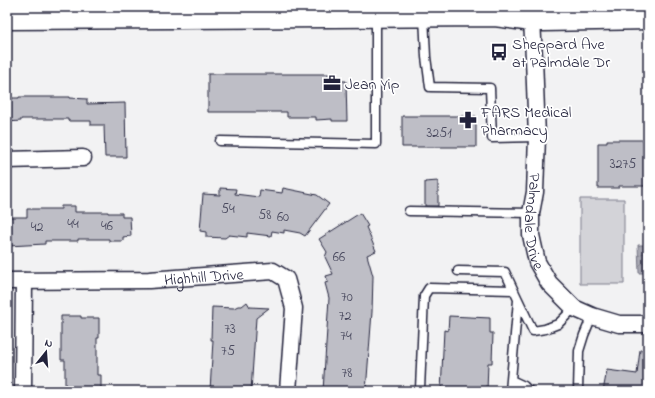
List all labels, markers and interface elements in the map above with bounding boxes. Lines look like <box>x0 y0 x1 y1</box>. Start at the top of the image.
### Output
place label: Sheppard Ave at Palmdale Dr <box>512 33 610 75</box>
bus stop icon: Sheppard Ave at Palmdale Dr <box>489 42 509 62</box>
office icon: Jean Yip <box>322 73 342 93</box>
place label: Jean Yip <box>345 73 400 97</box>
place label: FARS Medical Pharmacy <box>480 101 572 143</box>
pharmacy icon: FARS Medical Pharmacy <box>458 110 478 130</box>
house number: 3251 <box>426 123 452 144</box>
house number: 3275 <box>610 154 636 175</box>
street label: Palmdale Drive <box>517 173 550 276</box>
house number: 54 <box>221 199 235 220</box>
house number: 58 <box>258 205 272 226</box>
house number: 60 <box>277 207 289 228</box>
house number: 44 <box>67 214 79 235</box>
house number: 46 <box>101 216 113 237</box>
house number: 42 <box>31 217 43 238</box>
house number: 66 <box>333 247 345 268</box>
street label: Highhill Drive <box>163 263 245 293</box>
house number: 70 <box>341 287 353 308</box>
house number: 72 <box>339 306 351 327</box>
house number: 73 <box>224 319 236 340</box>
house number: 74 <box>340 326 352 347</box>
north arrow <box>26 332 66 372</box>
text: N <box>43 335 55 352</box>
house number: 75 <box>221 341 235 362</box>
house number: 78 <box>341 363 353 384</box>

